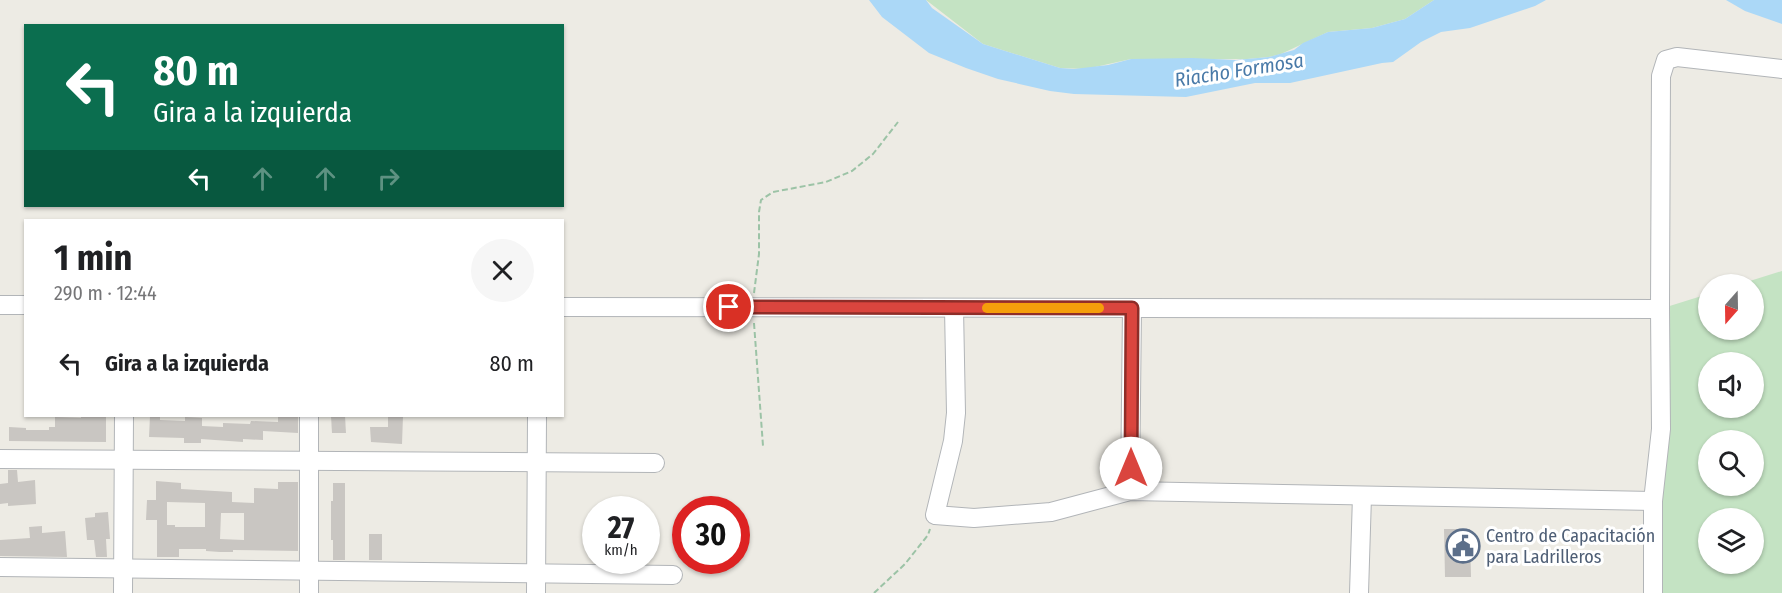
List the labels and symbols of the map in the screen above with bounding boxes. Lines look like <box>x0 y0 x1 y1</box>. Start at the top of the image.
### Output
water label: Riacho Formosa <box>1173 48 1305 92</box>
north arrow <box>1698 274 1764 340</box>
pin <box>703 281 754 332</box>
position arrow <box>1099 436 1163 500</box>
speed limit sign: 30 <box>672 496 750 574</box>
place label: Centro de Capacitación para Ladrilleros <box>1486 525 1655 568</box>
public building icon: Centro de Capacitación para Ladrilleros <box>1445 528 1481 564</box>

